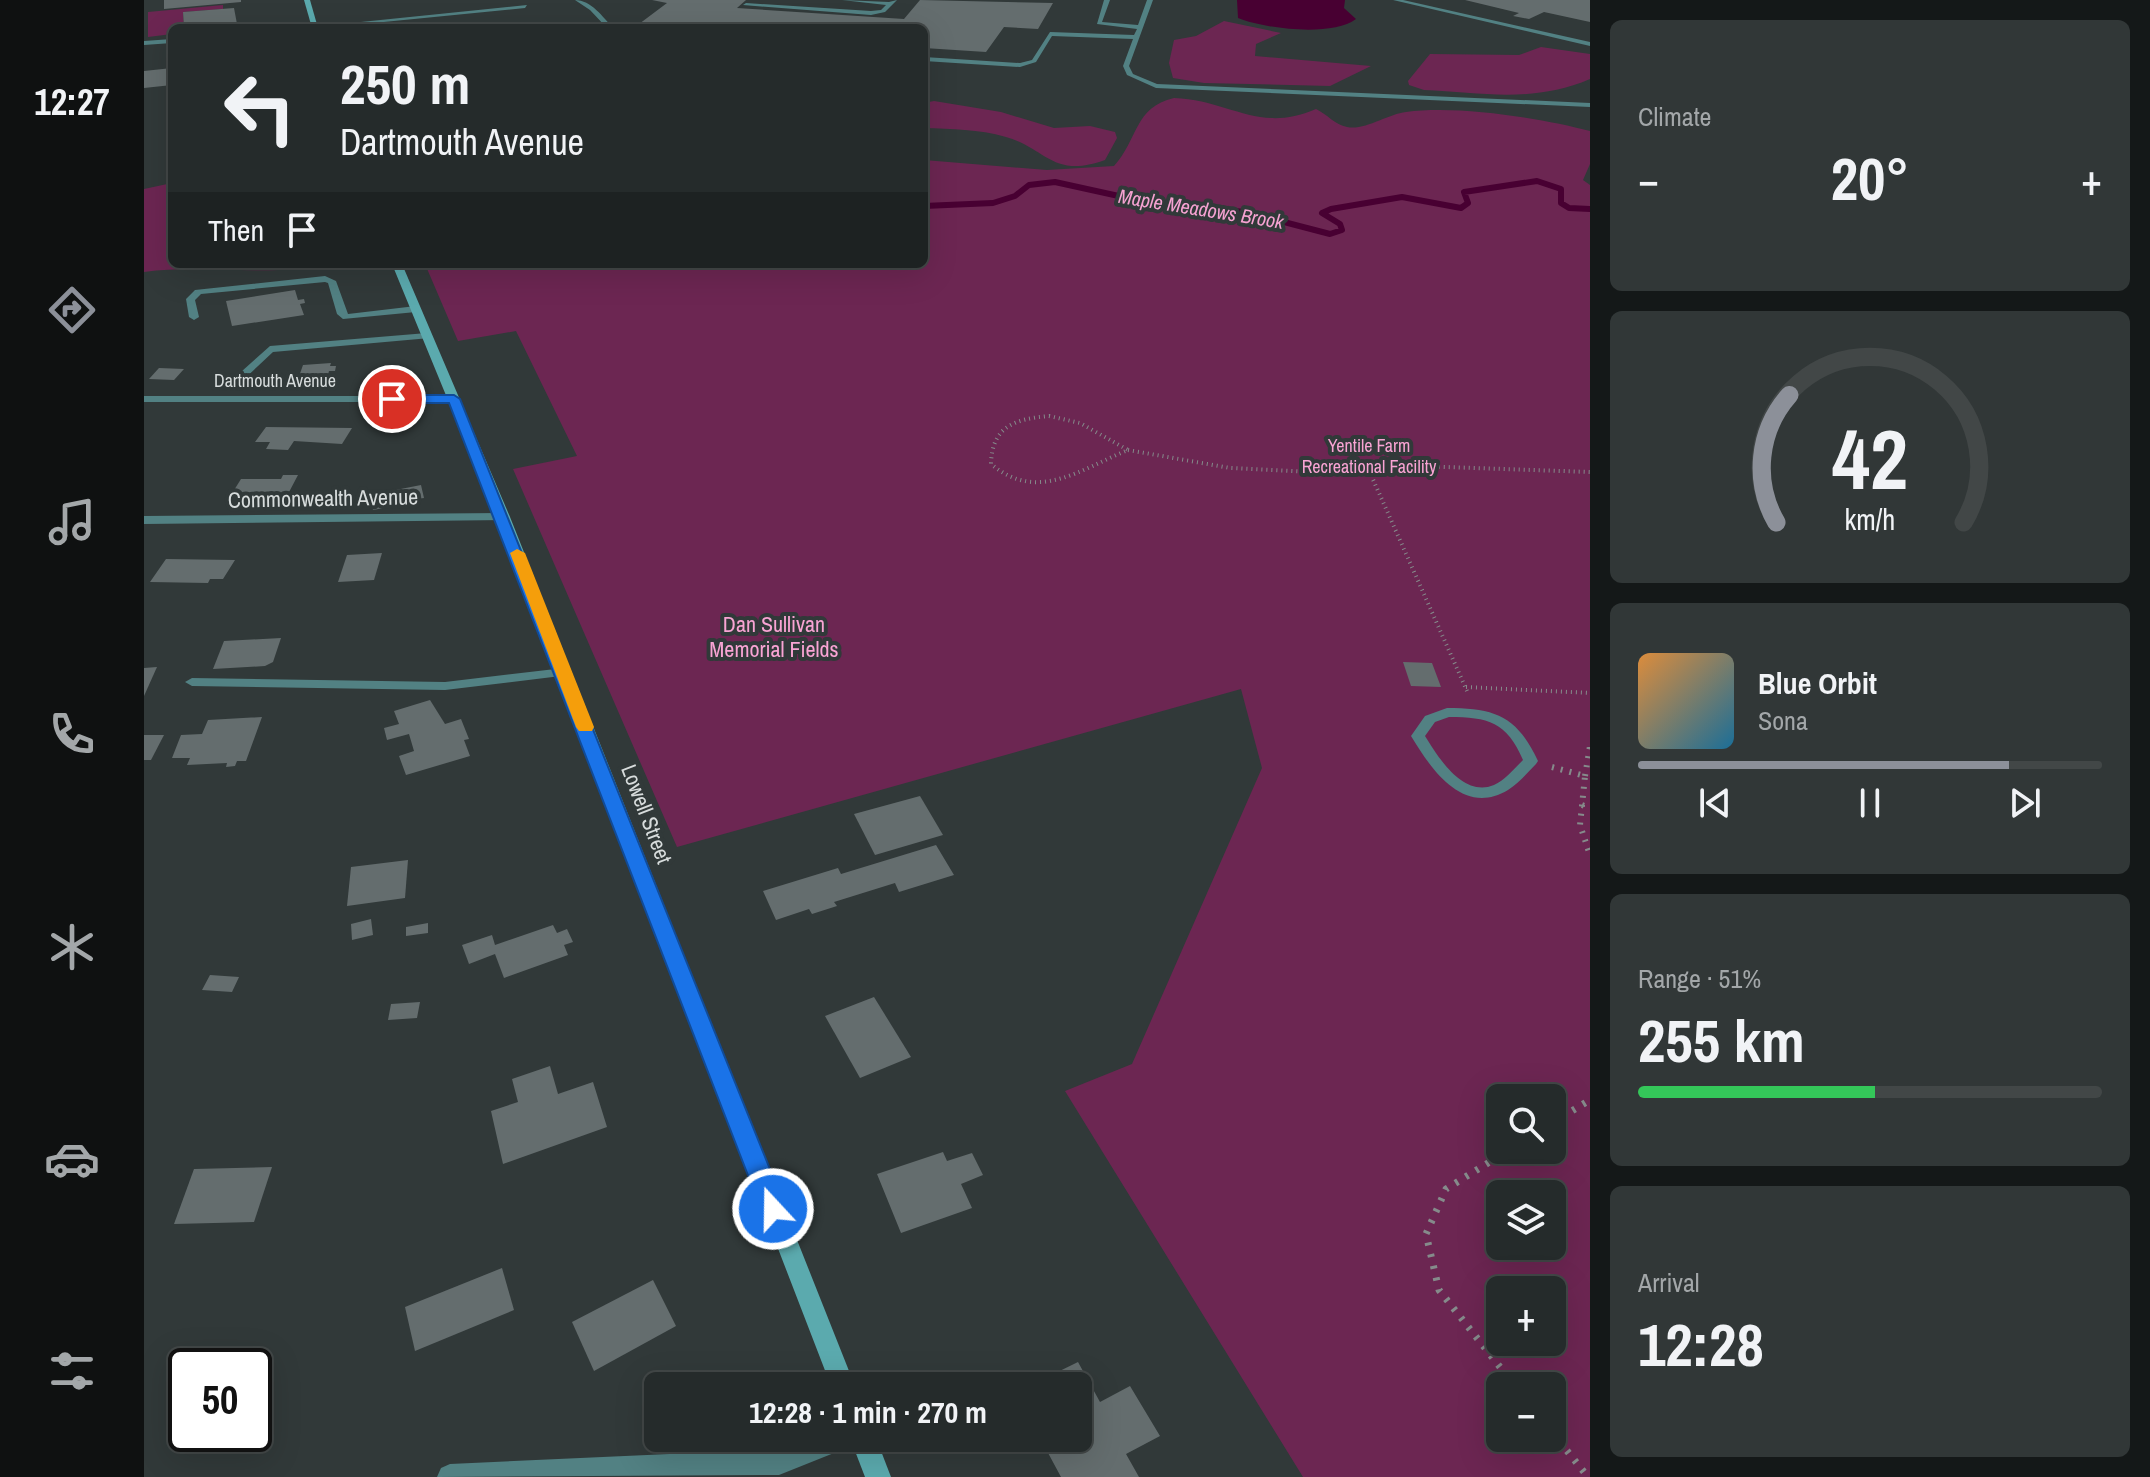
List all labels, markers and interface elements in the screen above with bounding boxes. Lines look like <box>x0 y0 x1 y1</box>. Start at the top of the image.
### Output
text: 250 m <box>340 46 470 121</box>
icon: left <box>208 56 312 160</box>
text: 12:27 <box>34 78 110 126</box>
text: Climate <box>1638 99 1711 134</box>
text: Dartmouth Avenue <box>340 118 584 166</box>
text: 20° <box>1831 138 1909 219</box>
text: − <box>1638 149 1659 209</box>
text: + <box>2081 149 2102 209</box>
water label: Maple Meadows Brook <box>1117 182 1286 235</box>
icon: arrive <box>280 208 324 252</box>
text: Then <box>208 210 264 250</box>
icon: directions <box>44 282 100 338</box>
pin <box>358 365 426 433</box>
street label: Dartmouth Avenue <box>214 368 336 393</box>
icon: arrive <box>370 377 414 421</box>
text: 42 <box>1832 403 1908 515</box>
park label: Yentile Farm Recreational Facility <box>1302 433 1437 479</box>
street label: Commonwealth Avenue <box>228 481 418 515</box>
icon: music <box>44 494 100 550</box>
text: km/h <box>1845 500 1895 539</box>
park label: Dan Sullivan Memorial Fields <box>709 609 839 664</box>
text: Blue Orbit <box>1758 663 1877 703</box>
text: Sona <box>1758 703 1808 738</box>
icon: phone <box>44 706 100 762</box>
street label: Lowell Street <box>614 760 680 868</box>
icon: previous <box>1693 781 1737 825</box>
icon: pause <box>1848 781 1892 825</box>
icon: next <box>2003 781 2047 825</box>
icon: climate <box>44 919 100 975</box>
text: Range · 51% <box>1638 961 1761 996</box>
text: 255 km <box>1638 1000 1805 1081</box>
map controls <box>1486 1084 1566 1452</box>
button: search <box>1486 1084 1566 1164</box>
icon: car <box>44 1131 100 1187</box>
position arrow <box>731 1167 815 1251</box>
button: layers <box>1486 1180 1566 1260</box>
text: Arrival <box>1638 1265 1700 1300</box>
button: + <box>1486 1276 1566 1356</box>
text: 12:28 <box>1638 1304 1764 1385</box>
icon: filters <box>44 1343 100 1399</box>
speed limit sign: 50 <box>168 1348 272 1452</box>
button: − <box>1486 1372 1566 1452</box>
text: 12:28 · 1 min · 270 m <box>749 1392 987 1432</box>

